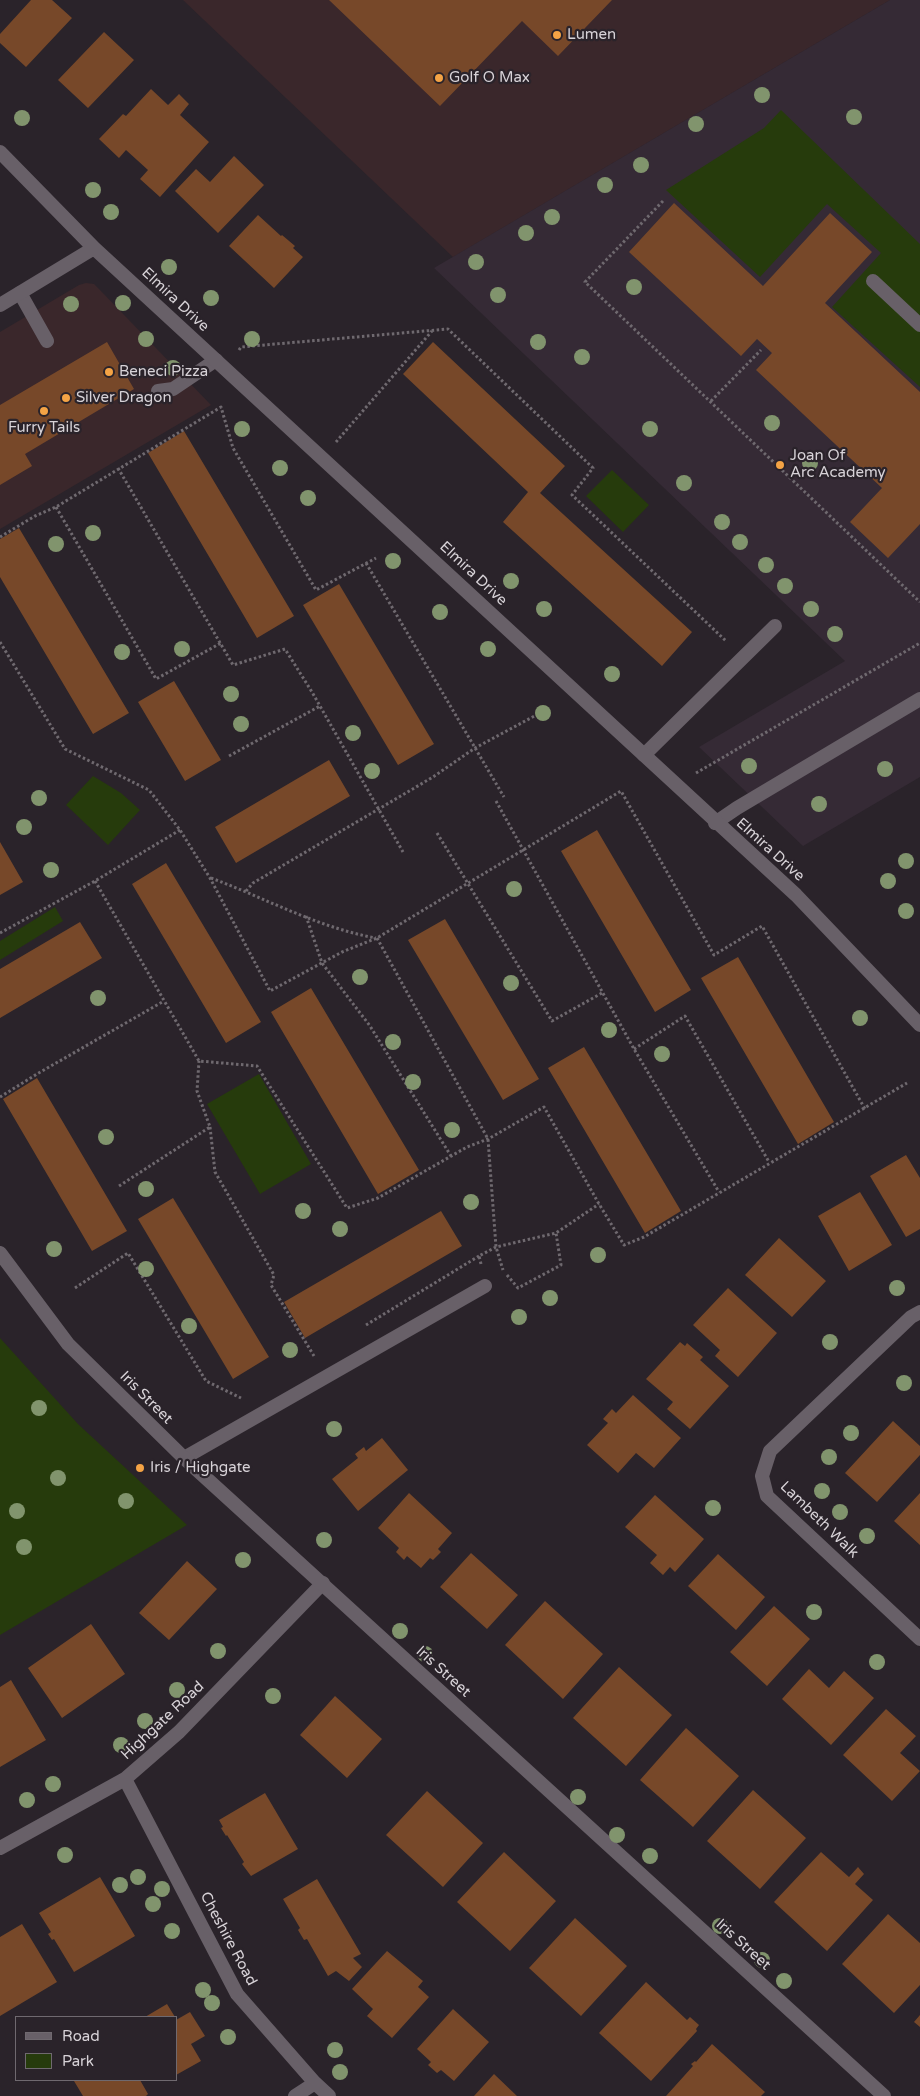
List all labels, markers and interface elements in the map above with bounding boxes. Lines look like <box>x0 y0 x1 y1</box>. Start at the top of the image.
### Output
place label: Lumen <box>567 26 616 44</box>
marker: Lumen <box>551 29 563 41</box>
place label: Golf O Max <box>449 69 530 87</box>
marker: Golf O Max <box>433 72 445 84</box>
street label: Elmira Drive <box>137 264 213 336</box>
place label: Beneci Pizza <box>119 363 208 381</box>
marker: Beneci Pizza <box>103 366 115 378</box>
place label: Silver Dragon <box>76 389 172 407</box>
marker: Silver Dragon <box>60 392 72 404</box>
marker: Furry Tails <box>38 405 50 417</box>
place label: Furry Tails <box>8 419 80 437</box>
place label: Joan Of Arc Academy <box>790 447 886 482</box>
marker: Joan Of Arc Academy <box>774 459 786 471</box>
street label: Elmira Drive <box>435 538 511 610</box>
street label: Elmira Drive <box>732 815 808 885</box>
street label: Iris Street <box>116 1368 176 1428</box>
place label: Iris / Highgate <box>150 1459 251 1477</box>
marker: Iris / Highgate <box>134 1462 146 1474</box>
street label: Lambeth Walk <box>776 1478 862 1562</box>
street label: Iris Street <box>412 1643 474 1701</box>
street label: Highgate Road <box>118 1678 208 1764</box>
street label: Cheshire Road <box>196 1889 260 1989</box>
street label: Iris Street <box>712 1916 774 1974</box>
legend <box>15 2016 178 2081</box>
text: Road <box>62 2027 100 2045</box>
text: Park <box>62 2052 94 2070</box>

